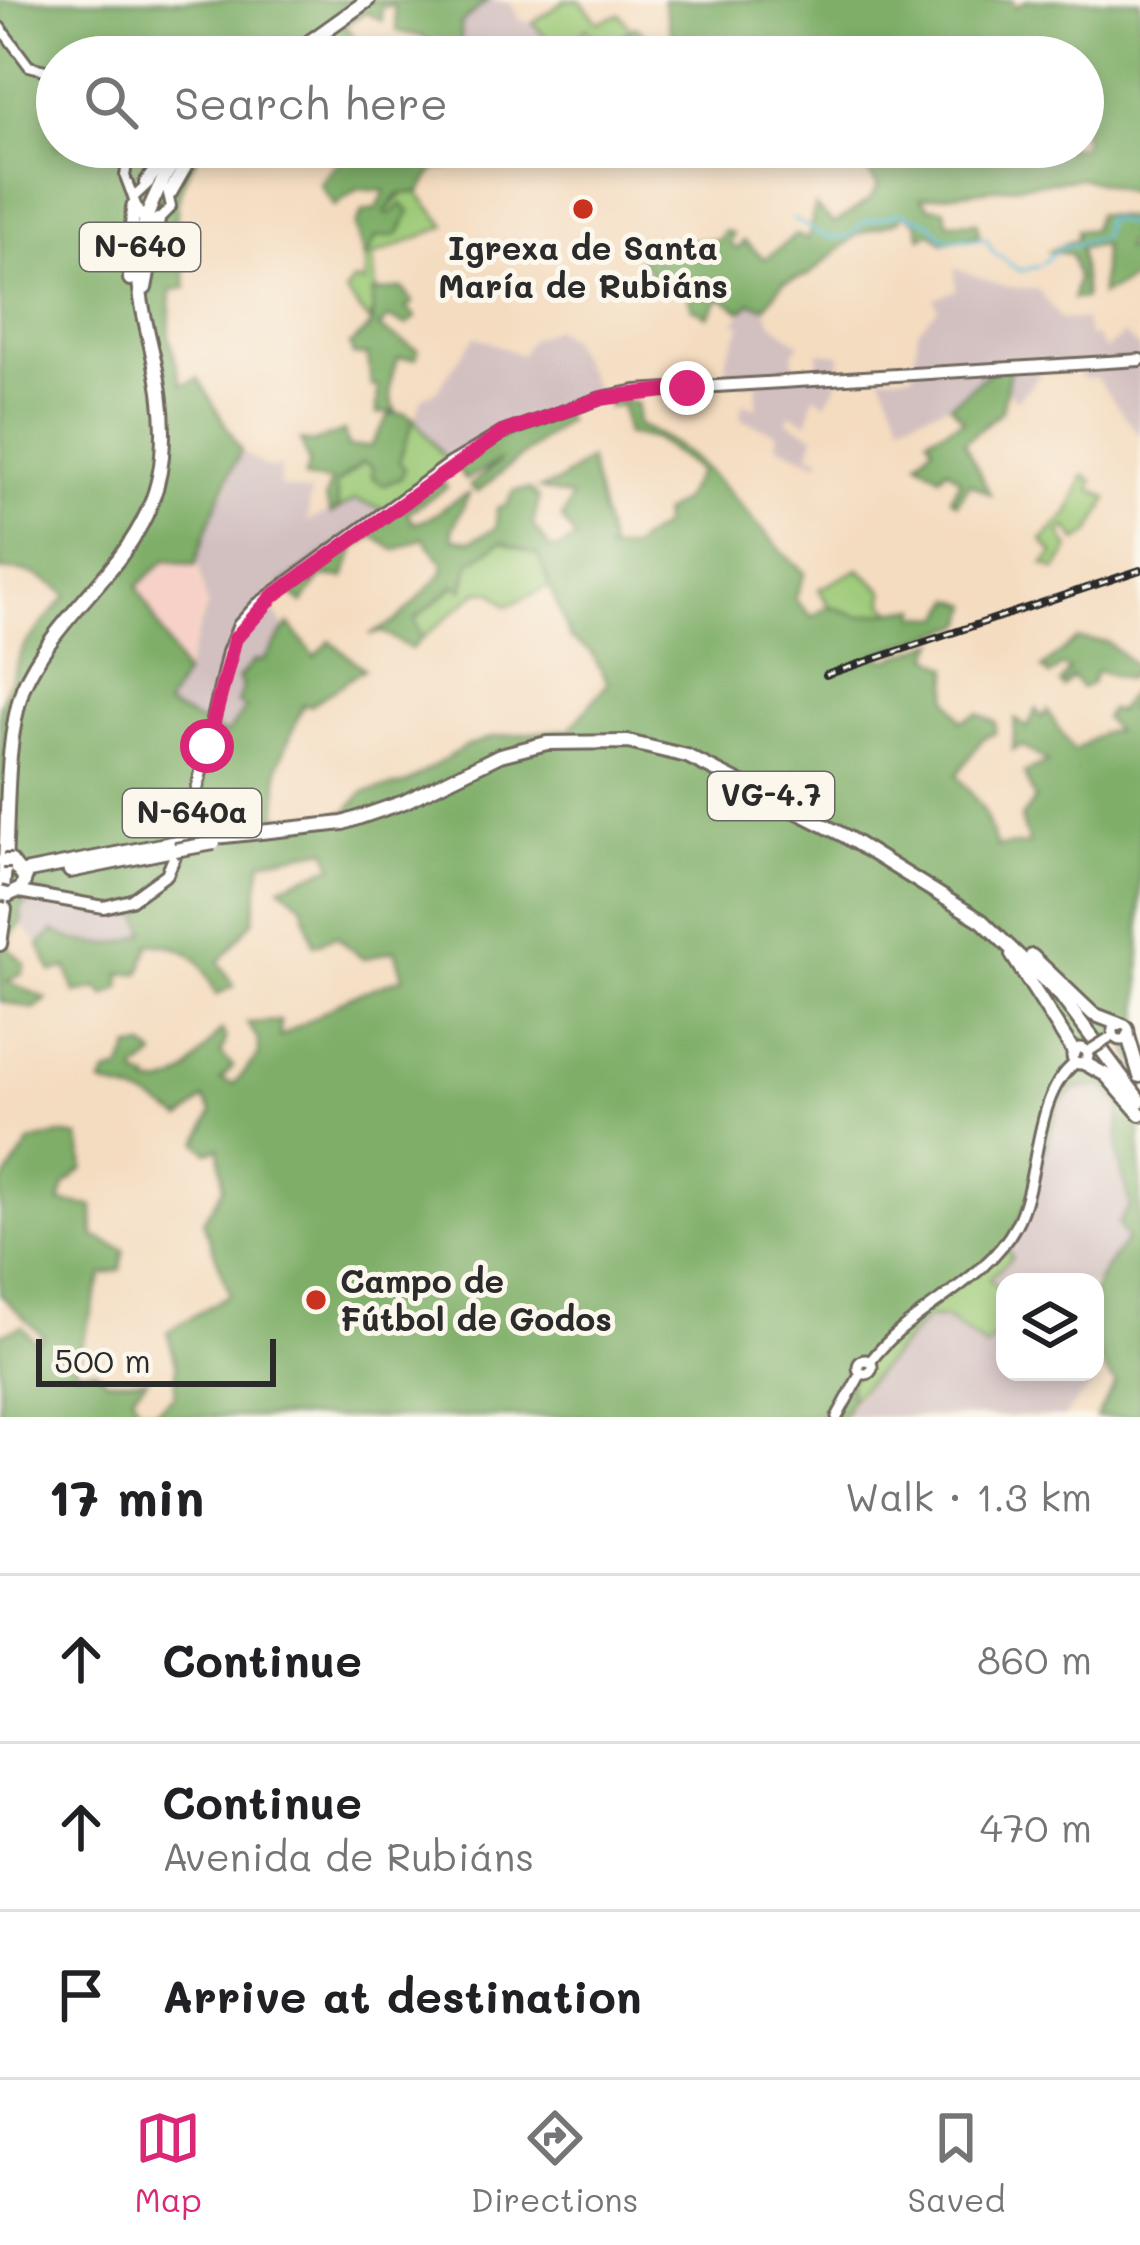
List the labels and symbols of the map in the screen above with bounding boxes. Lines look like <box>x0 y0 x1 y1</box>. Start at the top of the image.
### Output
marker: Igrexa de Santa María de Rubiáns <box>570 196 596 222</box>
road number: N-640 <box>80 223 200 271</box>
place label: Igrexa de Santa María de Rubiáns <box>438 225 728 306</box>
route end <box>660 361 714 415</box>
route start <box>180 719 234 773</box>
road number: VG-4.7 <box>708 772 834 820</box>
road number: N-640a <box>123 789 261 837</box>
place label: Campo de Fútbol de Godos <box>340 1258 612 1339</box>
marker: Campo de Fútbol de Godos <box>303 1287 329 1313</box>
scale bar <box>36 1333 276 1386</box>

